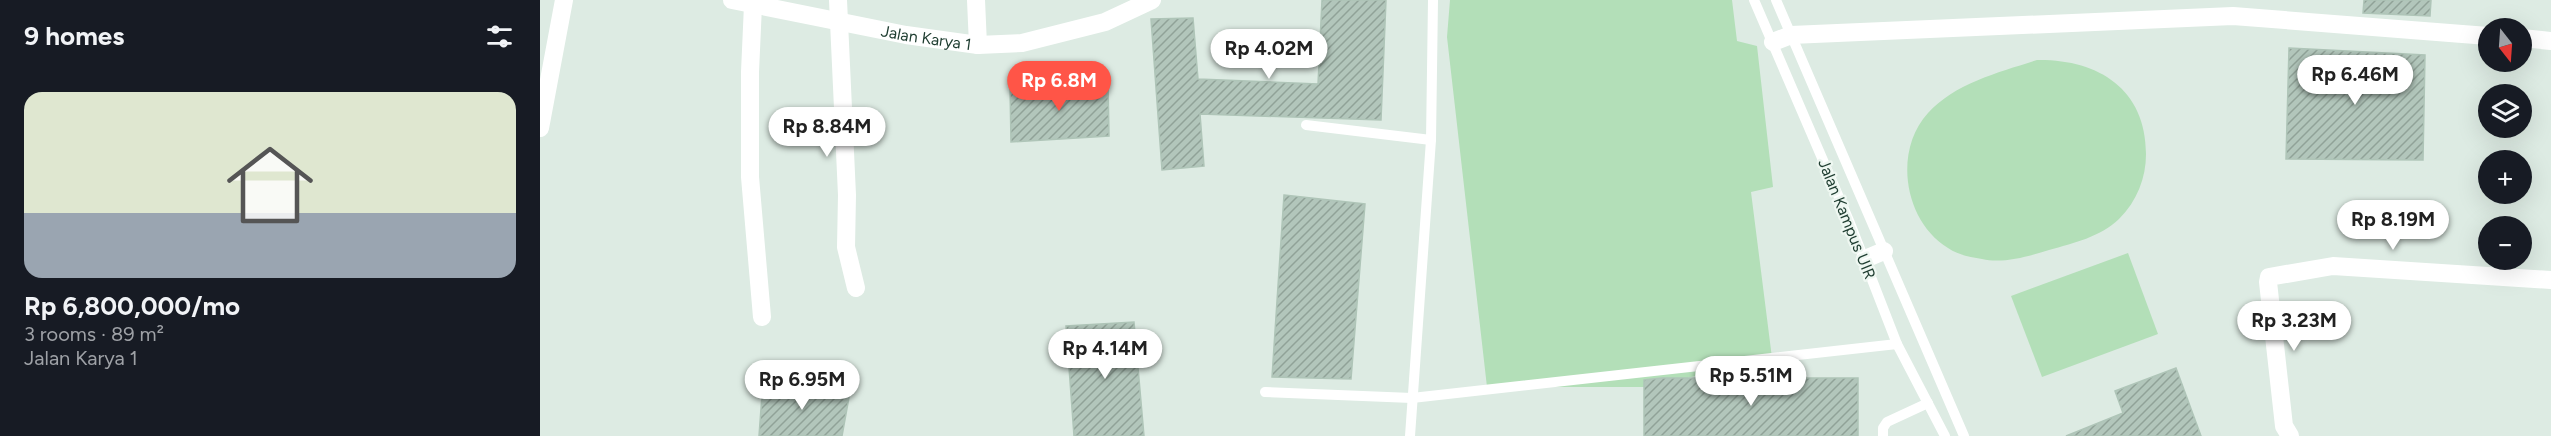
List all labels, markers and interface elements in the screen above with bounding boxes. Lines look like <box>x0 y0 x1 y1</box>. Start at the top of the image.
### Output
north arrow <box>2478 18 2532 72</box>
map controls <box>2478 18 2532 270</box>
text: 9 homes <box>24 20 124 52</box>
icon: filters <box>483 20 516 53</box>
street label: Jalan Karya 1 <box>880 21 973 54</box>
pin: Rp 4.02M <box>1207 29 1331 80</box>
text: Rp 4.02M <box>1225 36 1313 60</box>
pin: Rp 6.46M <box>2293 55 2417 106</box>
pin: Rp 6.8M <box>1004 61 1114 112</box>
text: Rp 6.46M <box>2311 62 2399 86</box>
text: Rp 6.8M <box>1021 68 1097 92</box>
button: layers <box>2478 84 2532 138</box>
pin: Rp 8.84M <box>765 107 889 158</box>
text: Rp 8.84M <box>783 114 871 138</box>
icon: home <box>216 131 324 239</box>
button: + <box>2478 150 2532 204</box>
street label: Jalan Kampus UIR <box>1814 156 1880 282</box>
pin: Rp 8.19M <box>2331 200 2455 251</box>
text: Rp 8.19M <box>2351 207 2435 231</box>
button: − <box>2478 216 2532 270</box>
text: Rp 6,800,000/mo <box>24 290 240 322</box>
pin: Rp 3.23M <box>2232 301 2356 352</box>
text: Rp 3.23M <box>2251 308 2337 332</box>
text: 3 rooms · 89 m² <box>24 322 164 346</box>
pin: Rp 4.14M <box>1043 329 1167 380</box>
text: Rp 4.14M <box>1062 336 1148 360</box>
text: Jalan Karya 1 <box>24 346 138 370</box>
pin: Rp 5.51M <box>1689 356 1813 407</box>
pin: Rp 6.95M <box>740 360 864 411</box>
text: Rp 5.51M <box>1709 363 1793 387</box>
text: Rp 6.95M <box>759 367 845 391</box>

